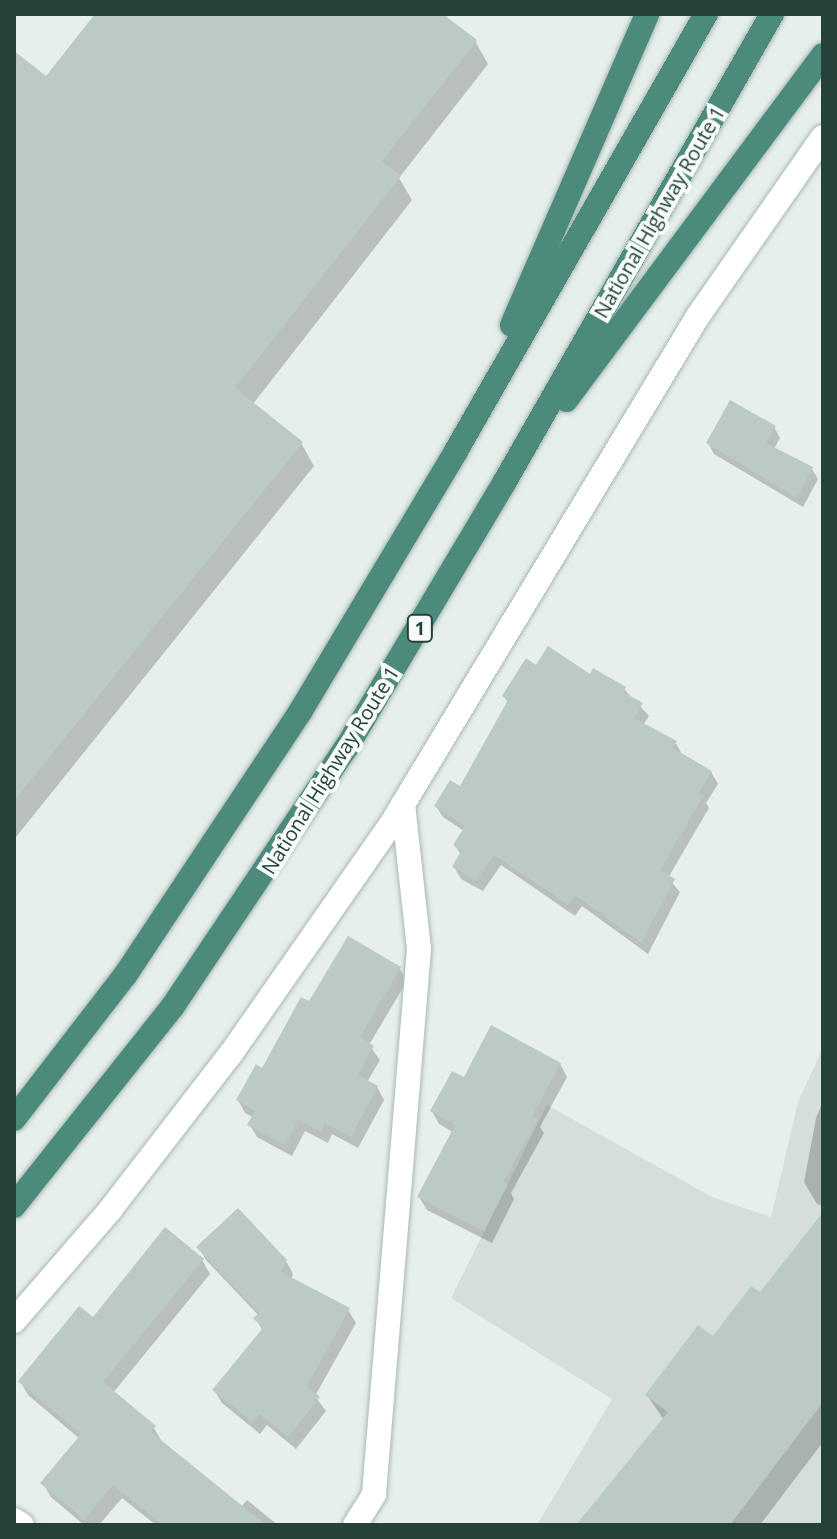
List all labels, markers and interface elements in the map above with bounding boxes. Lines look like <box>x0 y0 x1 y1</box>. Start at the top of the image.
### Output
street label: National Highway Route 1 <box>589 102 729 322</box>
road number: 1 <box>406 614 434 642</box>
street label: National Highway Route 1 <box>256 662 404 878</box>

